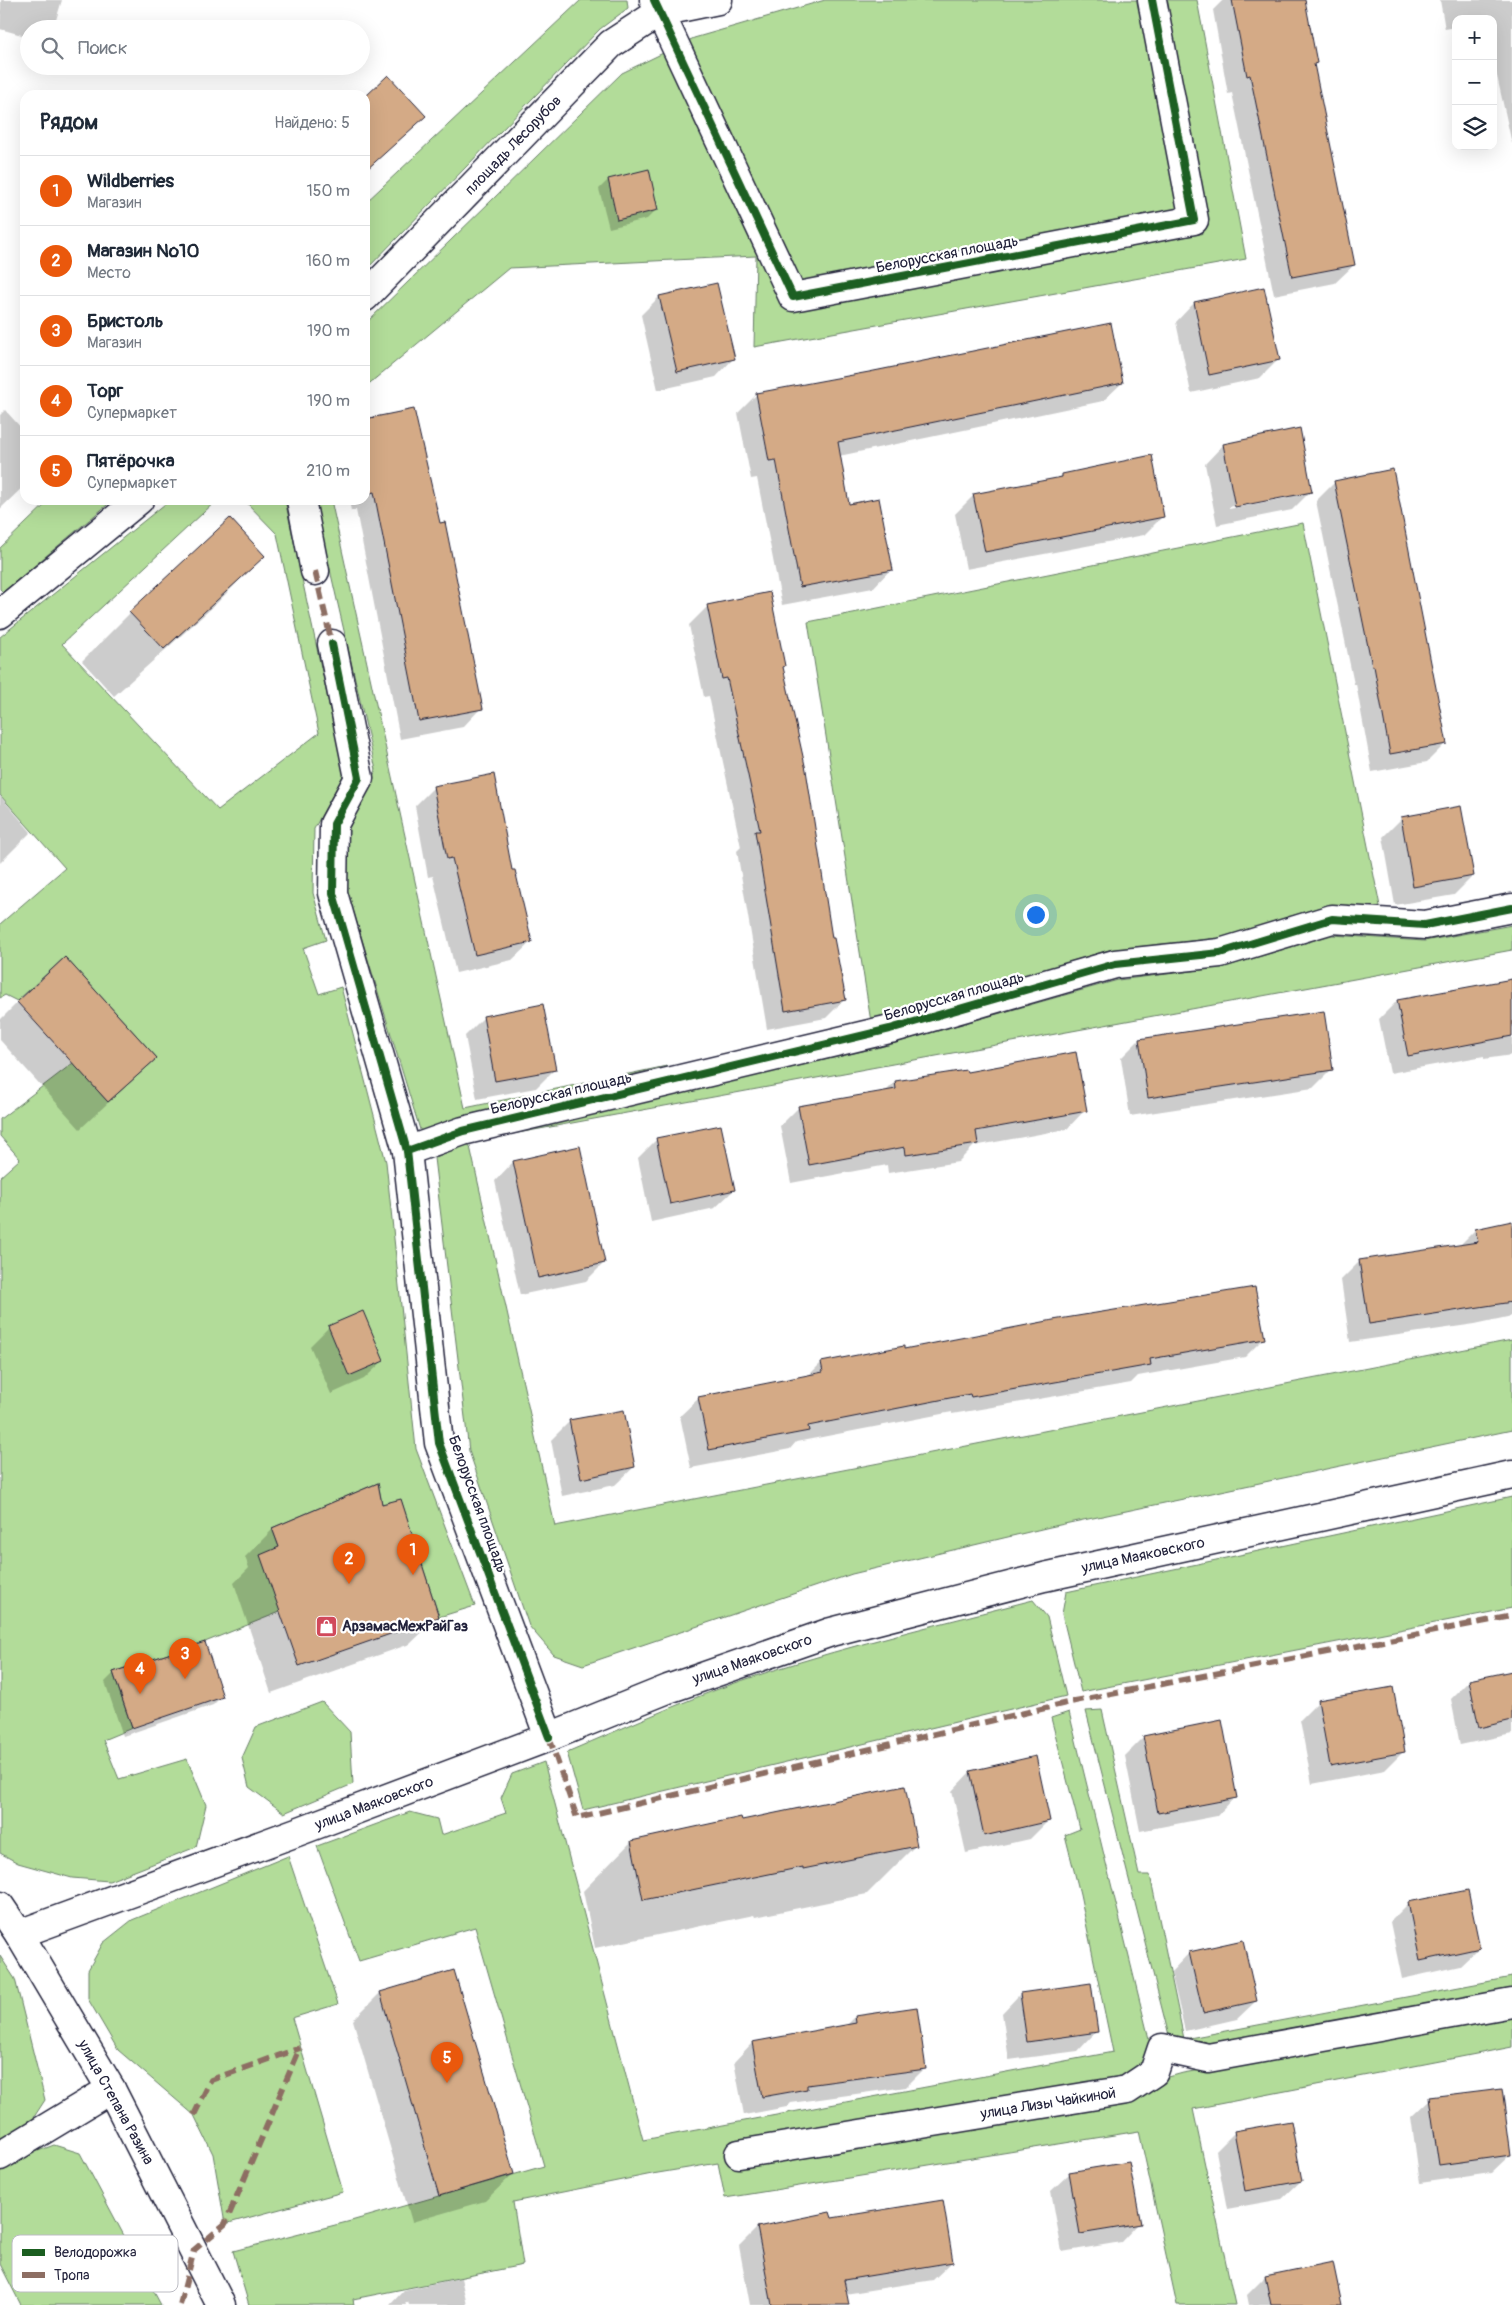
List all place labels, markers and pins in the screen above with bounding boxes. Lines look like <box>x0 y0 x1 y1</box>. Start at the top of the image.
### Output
pin: 1 <box>397 1534 429 1575</box>
pin: 2 <box>333 1543 365 1584</box>
shop icon: АрзамасМежРайГаз <box>314 1614 338 1638</box>
place label: АрзамасМежРайГаз <box>342 1617 468 1636</box>
pin: 3 <box>169 1638 201 1679</box>
pin: 4 <box>124 1653 156 1694</box>
pin: 5 <box>431 2042 463 2083</box>

